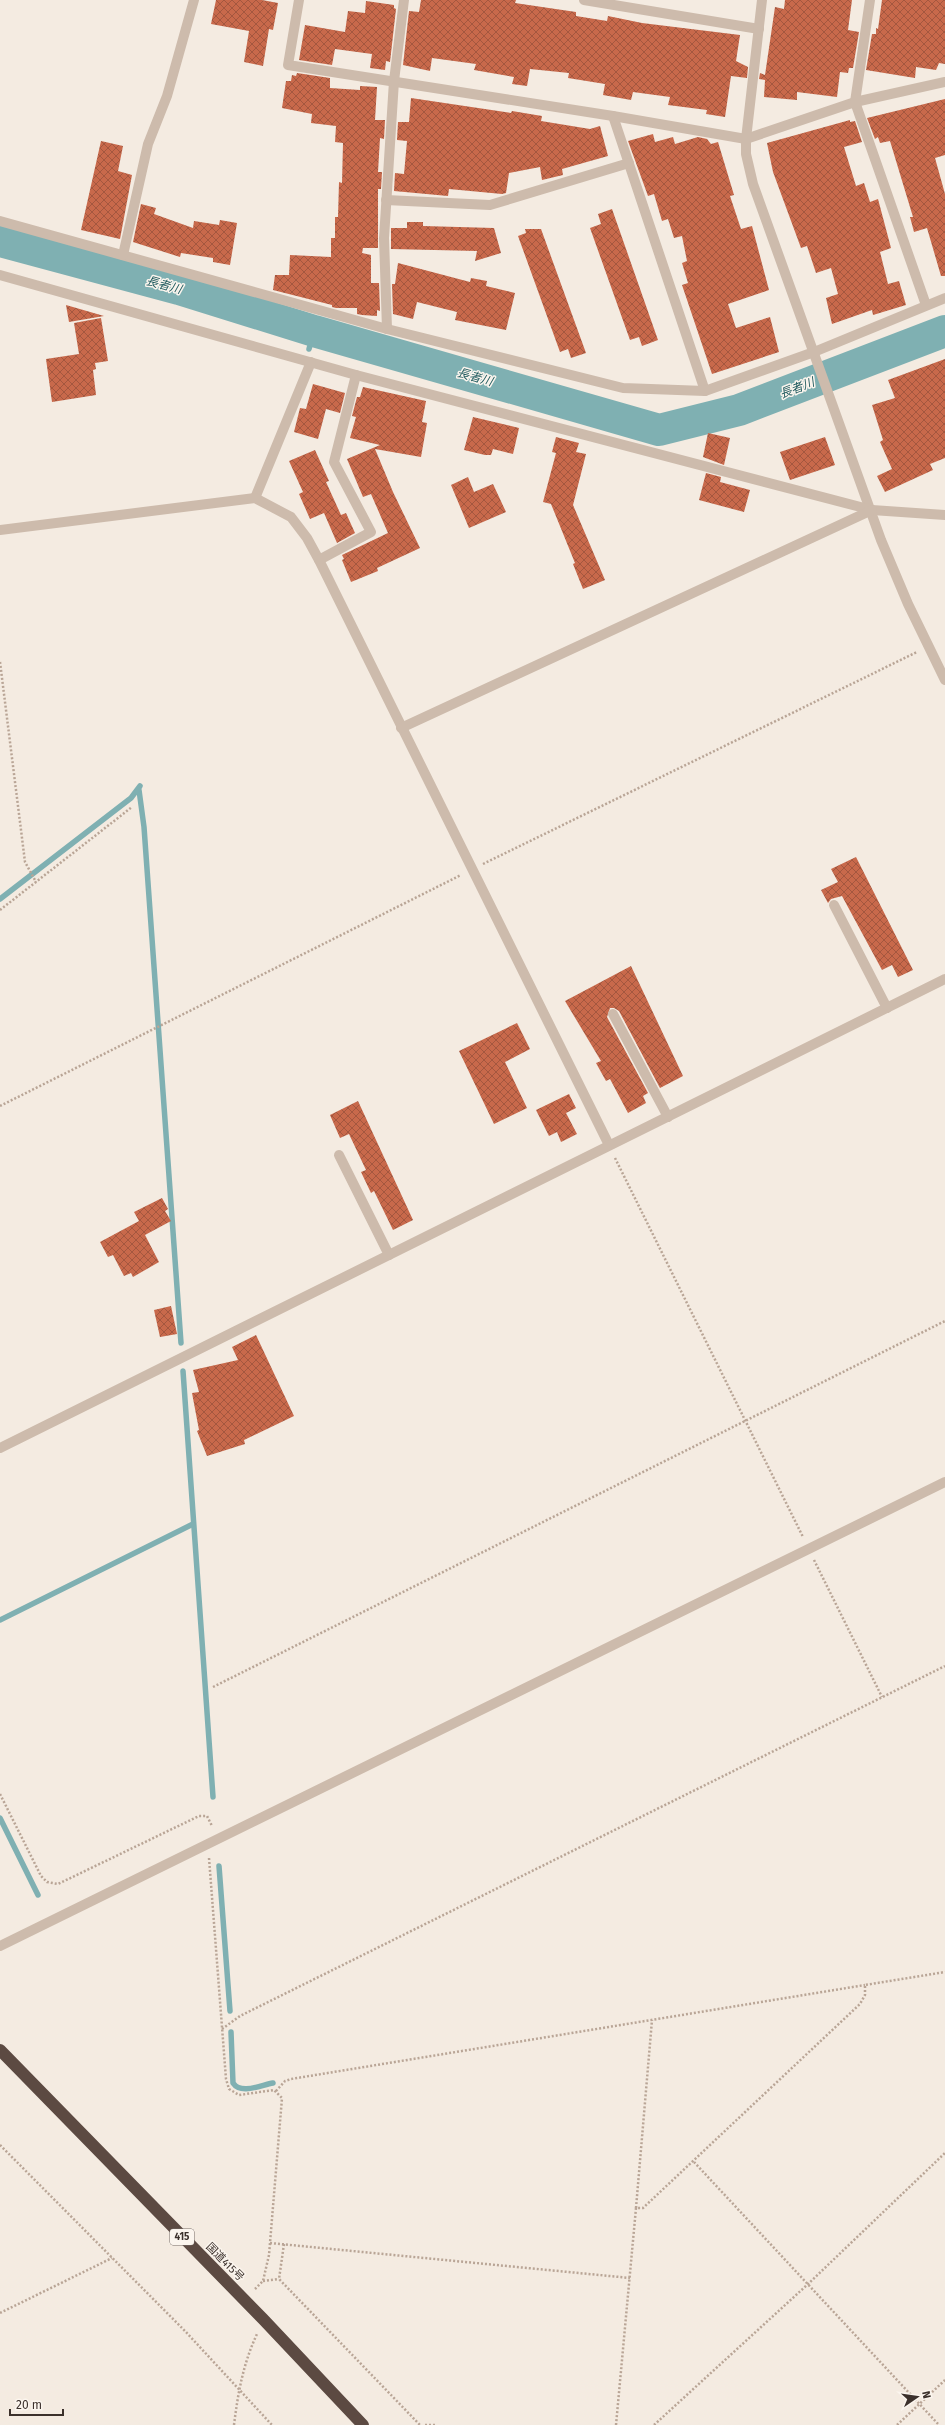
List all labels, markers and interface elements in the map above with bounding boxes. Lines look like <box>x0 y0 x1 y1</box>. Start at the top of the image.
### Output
water label: 長者川 <box>145 274 185 297</box>
water label: 長者川 <box>456 365 496 389</box>
water label: 長者川 <box>778 374 818 401</box>
road number: 415 <box>170 2229 194 2245</box>
street label: 国道415号 <box>203 2240 247 2284</box>
north arrow <box>897 2377 937 2417</box>
text: N <box>919 2390 933 2400</box>
scale bar <box>10 2391 63 2417</box>
text: 20 m <box>16 2398 42 2412</box>

